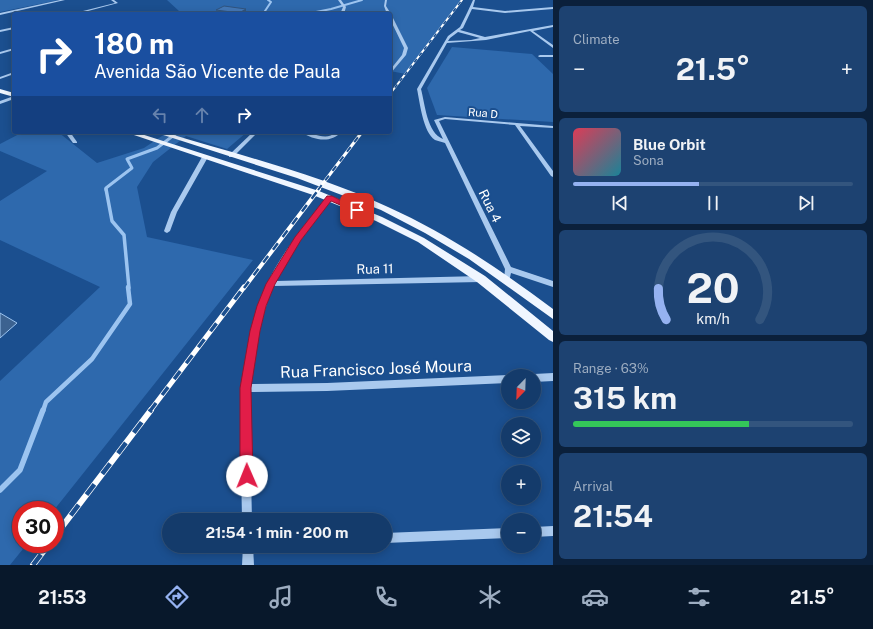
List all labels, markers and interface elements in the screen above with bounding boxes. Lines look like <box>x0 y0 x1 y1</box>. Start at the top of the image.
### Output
text: 180 m <box>94 27 174 60</box>
icon: right <box>28 28 80 80</box>
text: Climate <box>573 32 620 47</box>
text: 21.5° <box>676 51 750 87</box>
text: − <box>573 56 585 82</box>
text: + <box>841 56 853 82</box>
text: Avenida São Vicente de Paula <box>94 61 340 82</box>
icon: left <box>149 104 171 126</box>
icon: ahead <box>191 104 213 126</box>
icon: right <box>233 104 255 126</box>
street label: Rua D <box>467 106 499 120</box>
text: Blue Orbit <box>633 136 706 153</box>
text: Sona <box>633 153 664 168</box>
street label: Rua 4 <box>476 187 504 225</box>
icon: previous <box>609 192 631 214</box>
icon: pause <box>702 192 724 214</box>
icon: next <box>795 192 817 214</box>
pin <box>340 193 374 227</box>
icon: arrive <box>346 199 368 221</box>
street label: Rua 11 <box>356 261 394 277</box>
text: 20 <box>686 263 740 312</box>
text: km/h <box>696 310 730 327</box>
street label: Rua Francisco José Moura <box>280 356 472 382</box>
text: Range · 63% <box>573 361 649 376</box>
north arrow <box>501 369 541 409</box>
map controls <box>501 369 541 553</box>
text: 315 km <box>573 380 677 416</box>
button: layers <box>501 417 541 457</box>
position arrow <box>226 455 268 497</box>
button: + <box>501 465 541 505</box>
text: Arrival <box>573 479 613 494</box>
text: 21:54 <box>573 498 653 534</box>
speed limit sign: 30 <box>12 501 64 553</box>
button: − <box>501 513 541 553</box>
text: 21:54 · 1 min · 200 m <box>206 524 348 541</box>
icon: directions <box>163 583 191 611</box>
icon: music <box>267 583 295 611</box>
icon: phone <box>372 583 400 611</box>
icon: climate <box>476 583 504 611</box>
icon: car <box>581 583 609 611</box>
icon: filters <box>685 583 713 611</box>
text: 21:53 <box>38 587 86 608</box>
text: 21.5° <box>790 587 835 608</box>

